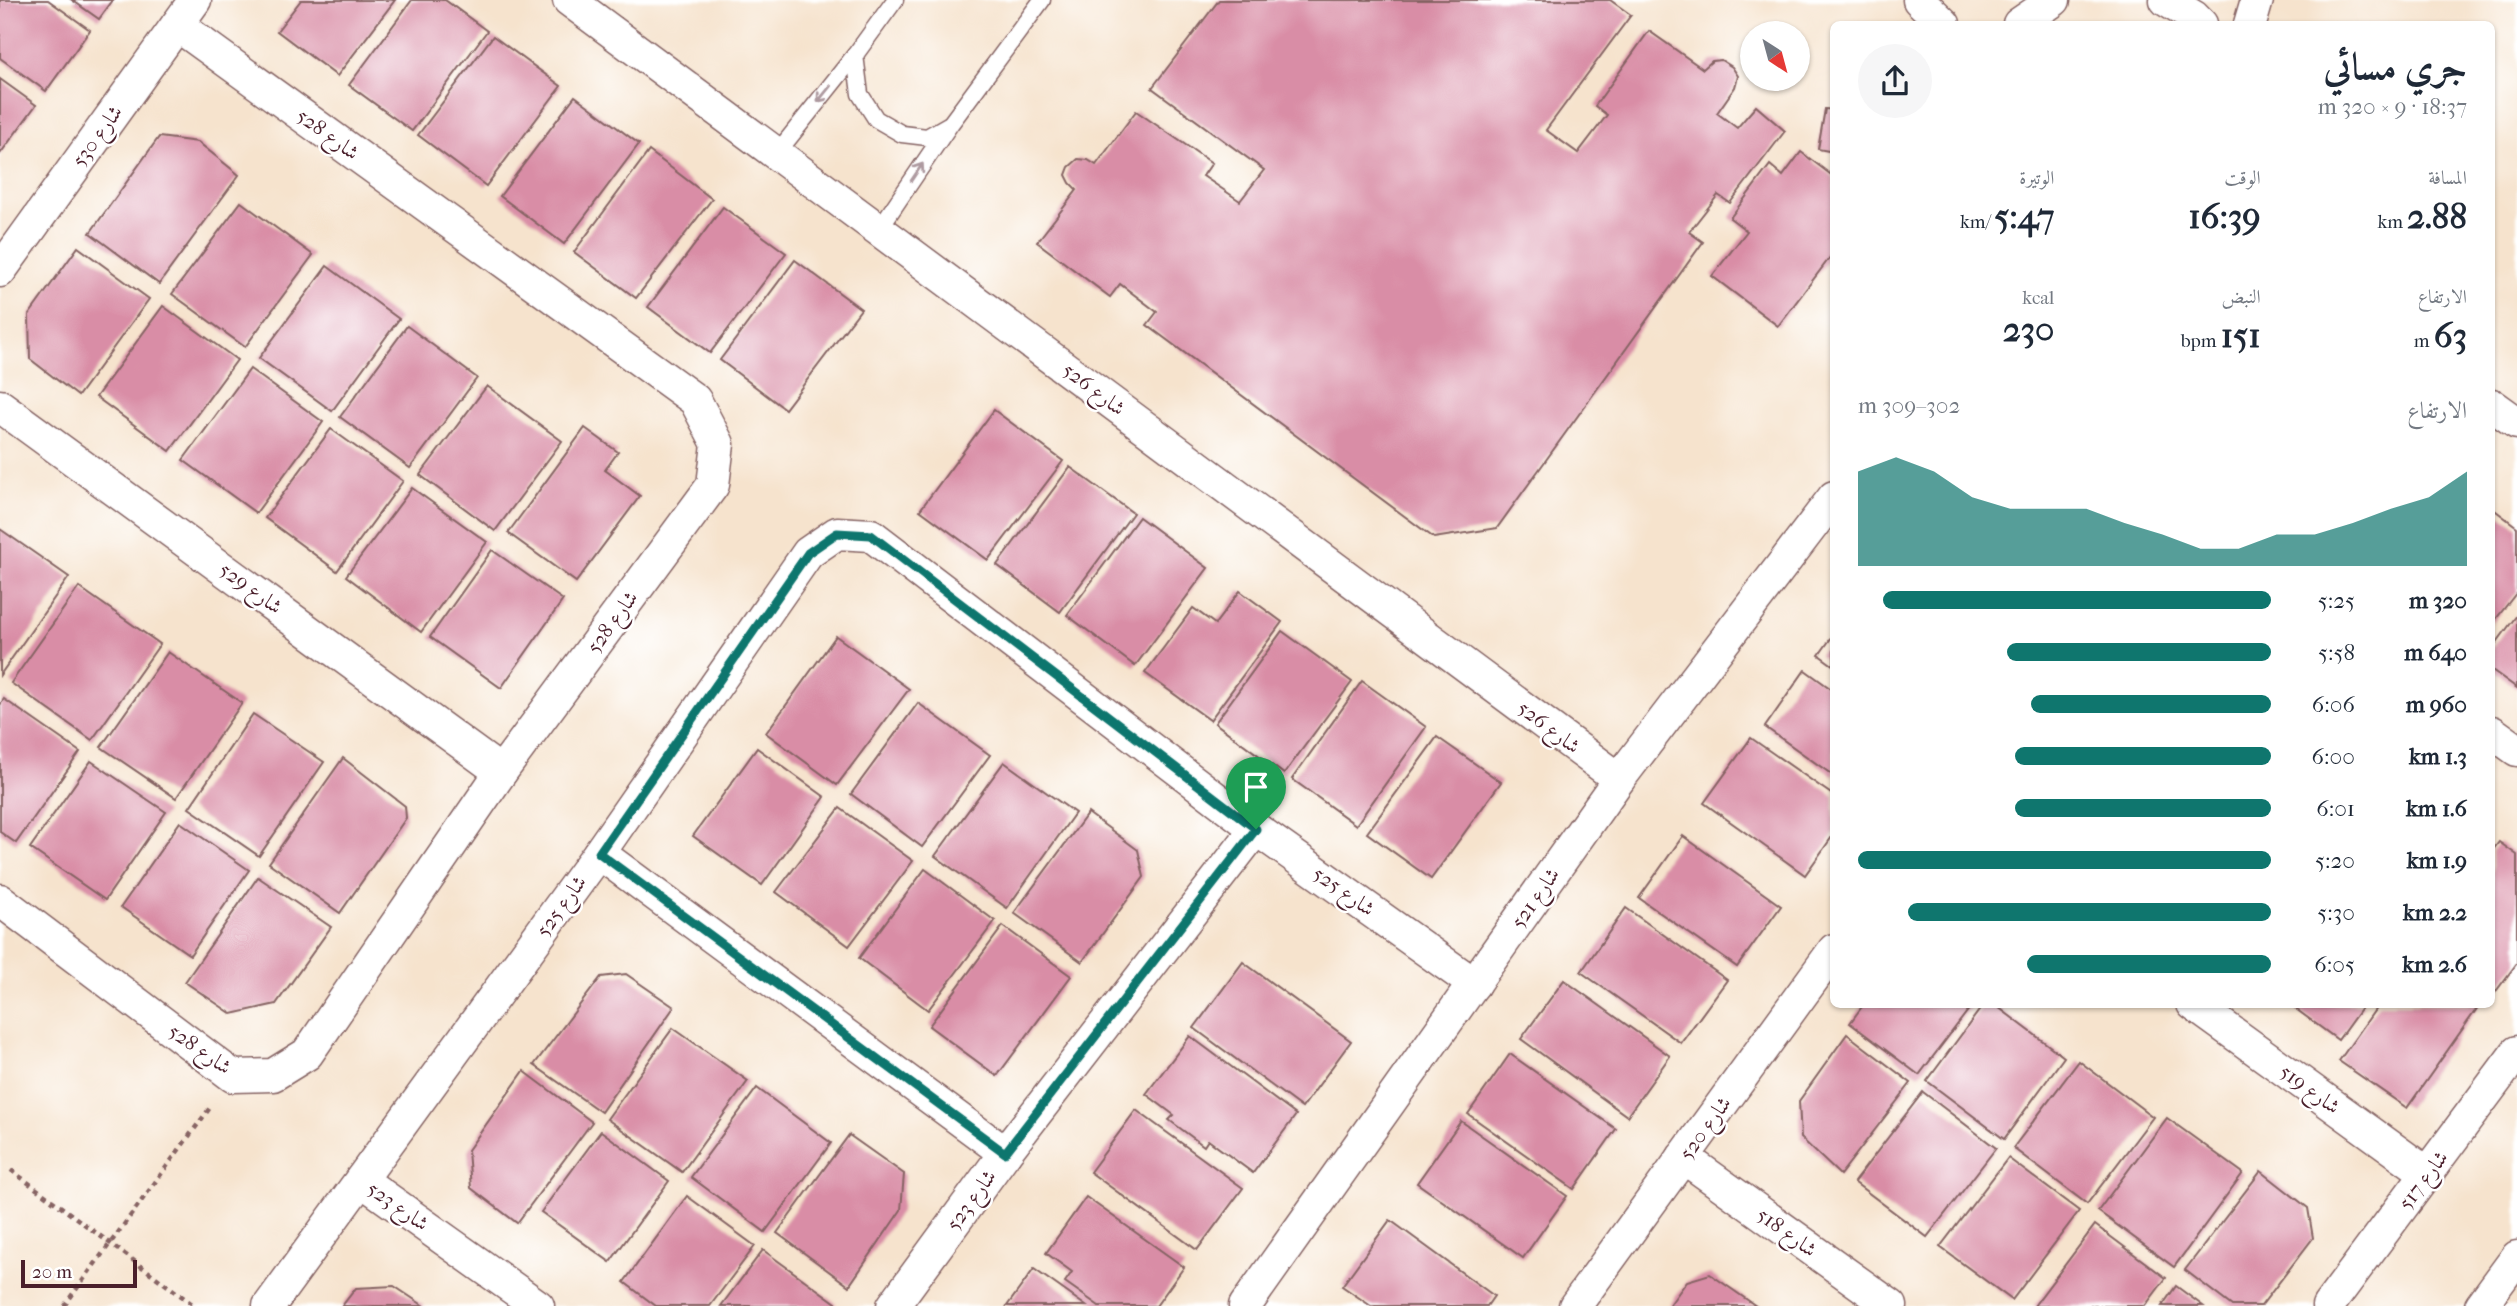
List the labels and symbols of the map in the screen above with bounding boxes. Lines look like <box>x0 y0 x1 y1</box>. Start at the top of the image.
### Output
north arrow <box>1740 21 1810 91</box>
one-way arrow <box>816 84 832 102</box>
street label: شارع 530 <box>67 101 132 175</box>
street label: شارع 528 <box>289 103 364 170</box>
one-way arrow <box>910 163 924 182</box>
street label: شارع 526 <box>1054 358 1130 425</box>
street label: شارع 529 <box>211 557 287 624</box>
street label: شارع 528 <box>581 586 648 661</box>
street label: شارع 526 <box>1509 696 1585 763</box>
pin <box>1226 757 1286 829</box>
street label: شارع 525 <box>1305 861 1380 926</box>
street label: شارع 521 <box>1506 863 1569 936</box>
street label: شارع 525 <box>531 871 596 945</box>
street label: شارع 528 <box>160 1019 236 1084</box>
street label: شارع 519 <box>2272 1059 2345 1124</box>
street label: شارع 520 <box>1674 1092 1741 1168</box>
street label: شارع 517 <box>2393 1146 2458 1218</box>
street label: شارع 523 <box>941 1165 1006 1239</box>
street label: شارع 523 <box>359 1176 433 1241</box>
street label: شارع 518 <box>1749 1202 1822 1267</box>
scale bar <box>21 1257 136 1289</box>

